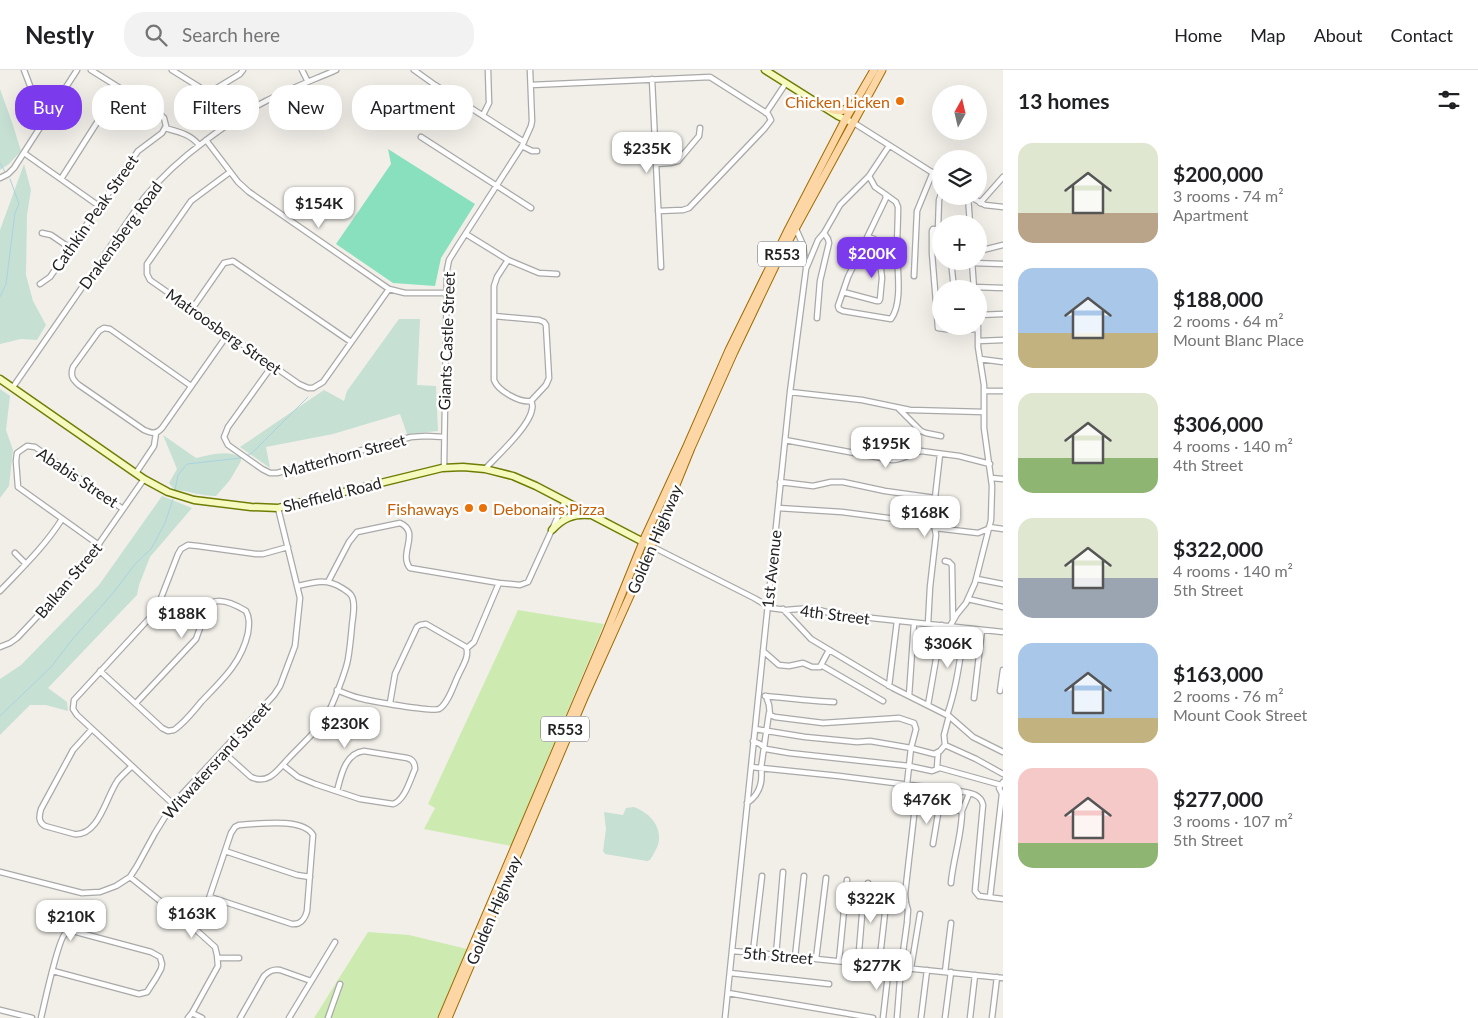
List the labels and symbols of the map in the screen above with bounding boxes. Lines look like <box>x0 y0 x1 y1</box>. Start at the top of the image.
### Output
north arrow <box>932 85 988 140</box>
place label: Chicken Licken <box>785 92 890 111</box>
marker: Chicken Licken <box>894 95 906 107</box>
pin: $235K <box>612 132 682 174</box>
street label: Cathkin Peak Street <box>47 151 142 275</box>
street label: Drakensberg Road <box>75 177 165 293</box>
pin: $154K <box>284 186 354 229</box>
pin: $200K <box>837 236 907 279</box>
road number: R553 <box>758 242 806 266</box>
street label: Giants Castle Street <box>434 271 458 411</box>
street label: Matroosberg Street <box>163 284 286 378</box>
pin: $195K <box>851 426 921 469</box>
street label: Matterhorn Street <box>280 429 408 481</box>
street label: Ababis Street <box>34 443 122 511</box>
street label: Sheffield Road <box>281 473 383 515</box>
street label: Golden Highway <box>622 481 686 596</box>
pin: $168K <box>890 496 960 538</box>
place label: Fishaways <box>387 499 459 518</box>
place label: Debonairs Pizza <box>493 499 605 518</box>
marker: Fishaways <box>463 502 475 514</box>
marker: Debonairs Pizza <box>477 502 489 514</box>
street label: 1st Avenue <box>757 529 785 609</box>
street label: Balkan Street <box>31 538 105 622</box>
pin: $188K <box>147 596 217 639</box>
street label: 4th Street <box>799 600 871 628</box>
pin: $306K <box>913 626 983 669</box>
street label: Witwatersrand Street <box>158 697 274 822</box>
pin: $230K <box>310 706 380 749</box>
road number: R553 <box>541 716 589 742</box>
pin: $476K <box>892 782 962 825</box>
street label: Golden Highway <box>461 852 525 967</box>
pin: $322K <box>836 882 906 924</box>
pin: $163K <box>157 896 227 939</box>
pin: $210K <box>36 900 106 942</box>
street label: 5th Street <box>742 942 814 968</box>
pin: $277K <box>842 948 912 991</box>

